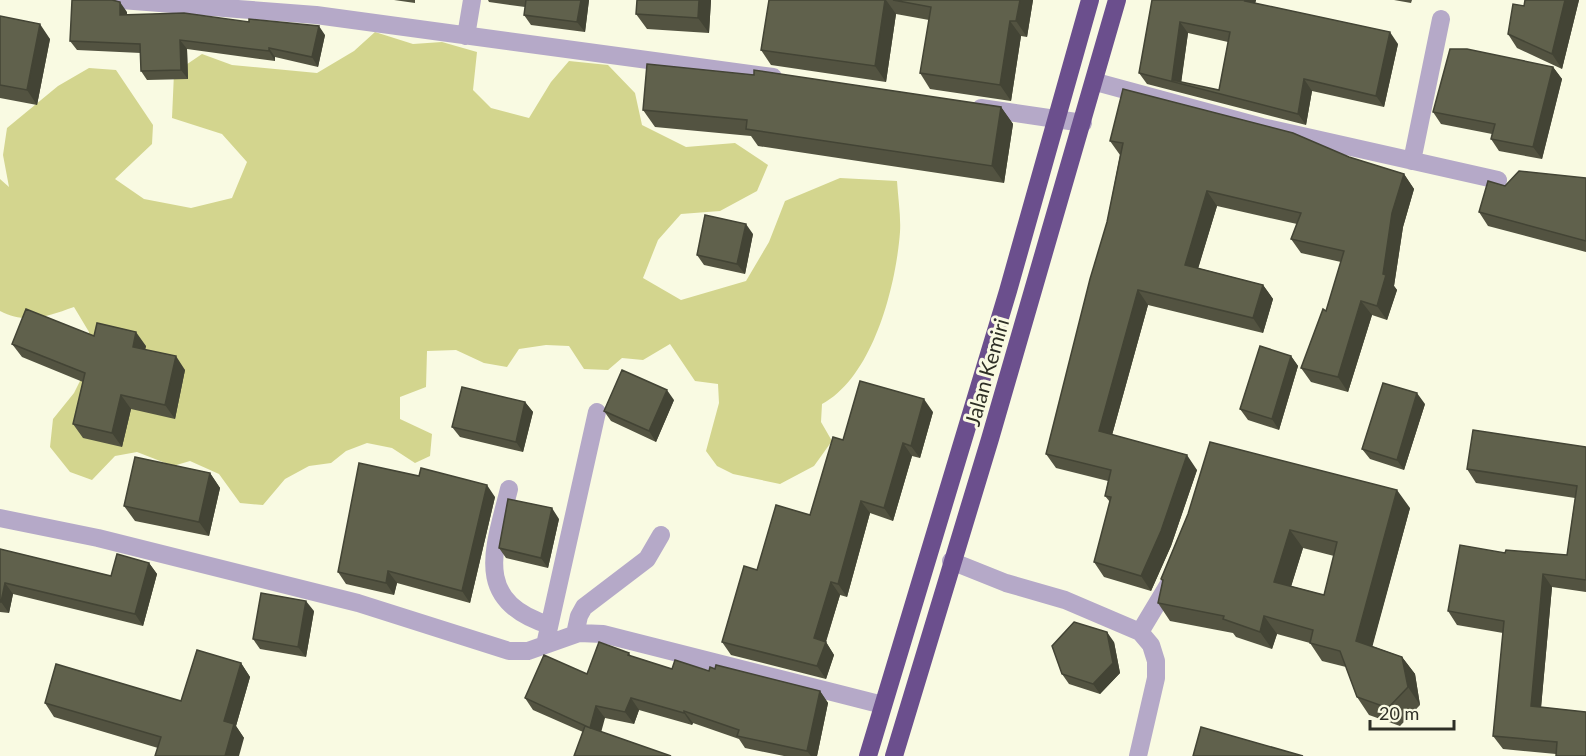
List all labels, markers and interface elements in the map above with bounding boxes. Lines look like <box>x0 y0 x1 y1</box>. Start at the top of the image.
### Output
street label: Jalan Kemiri <box>959 315 1013 429</box>
scale bar <box>1370 693 1454 731</box>
text: 20 m <box>1379 702 1419 724</box>

